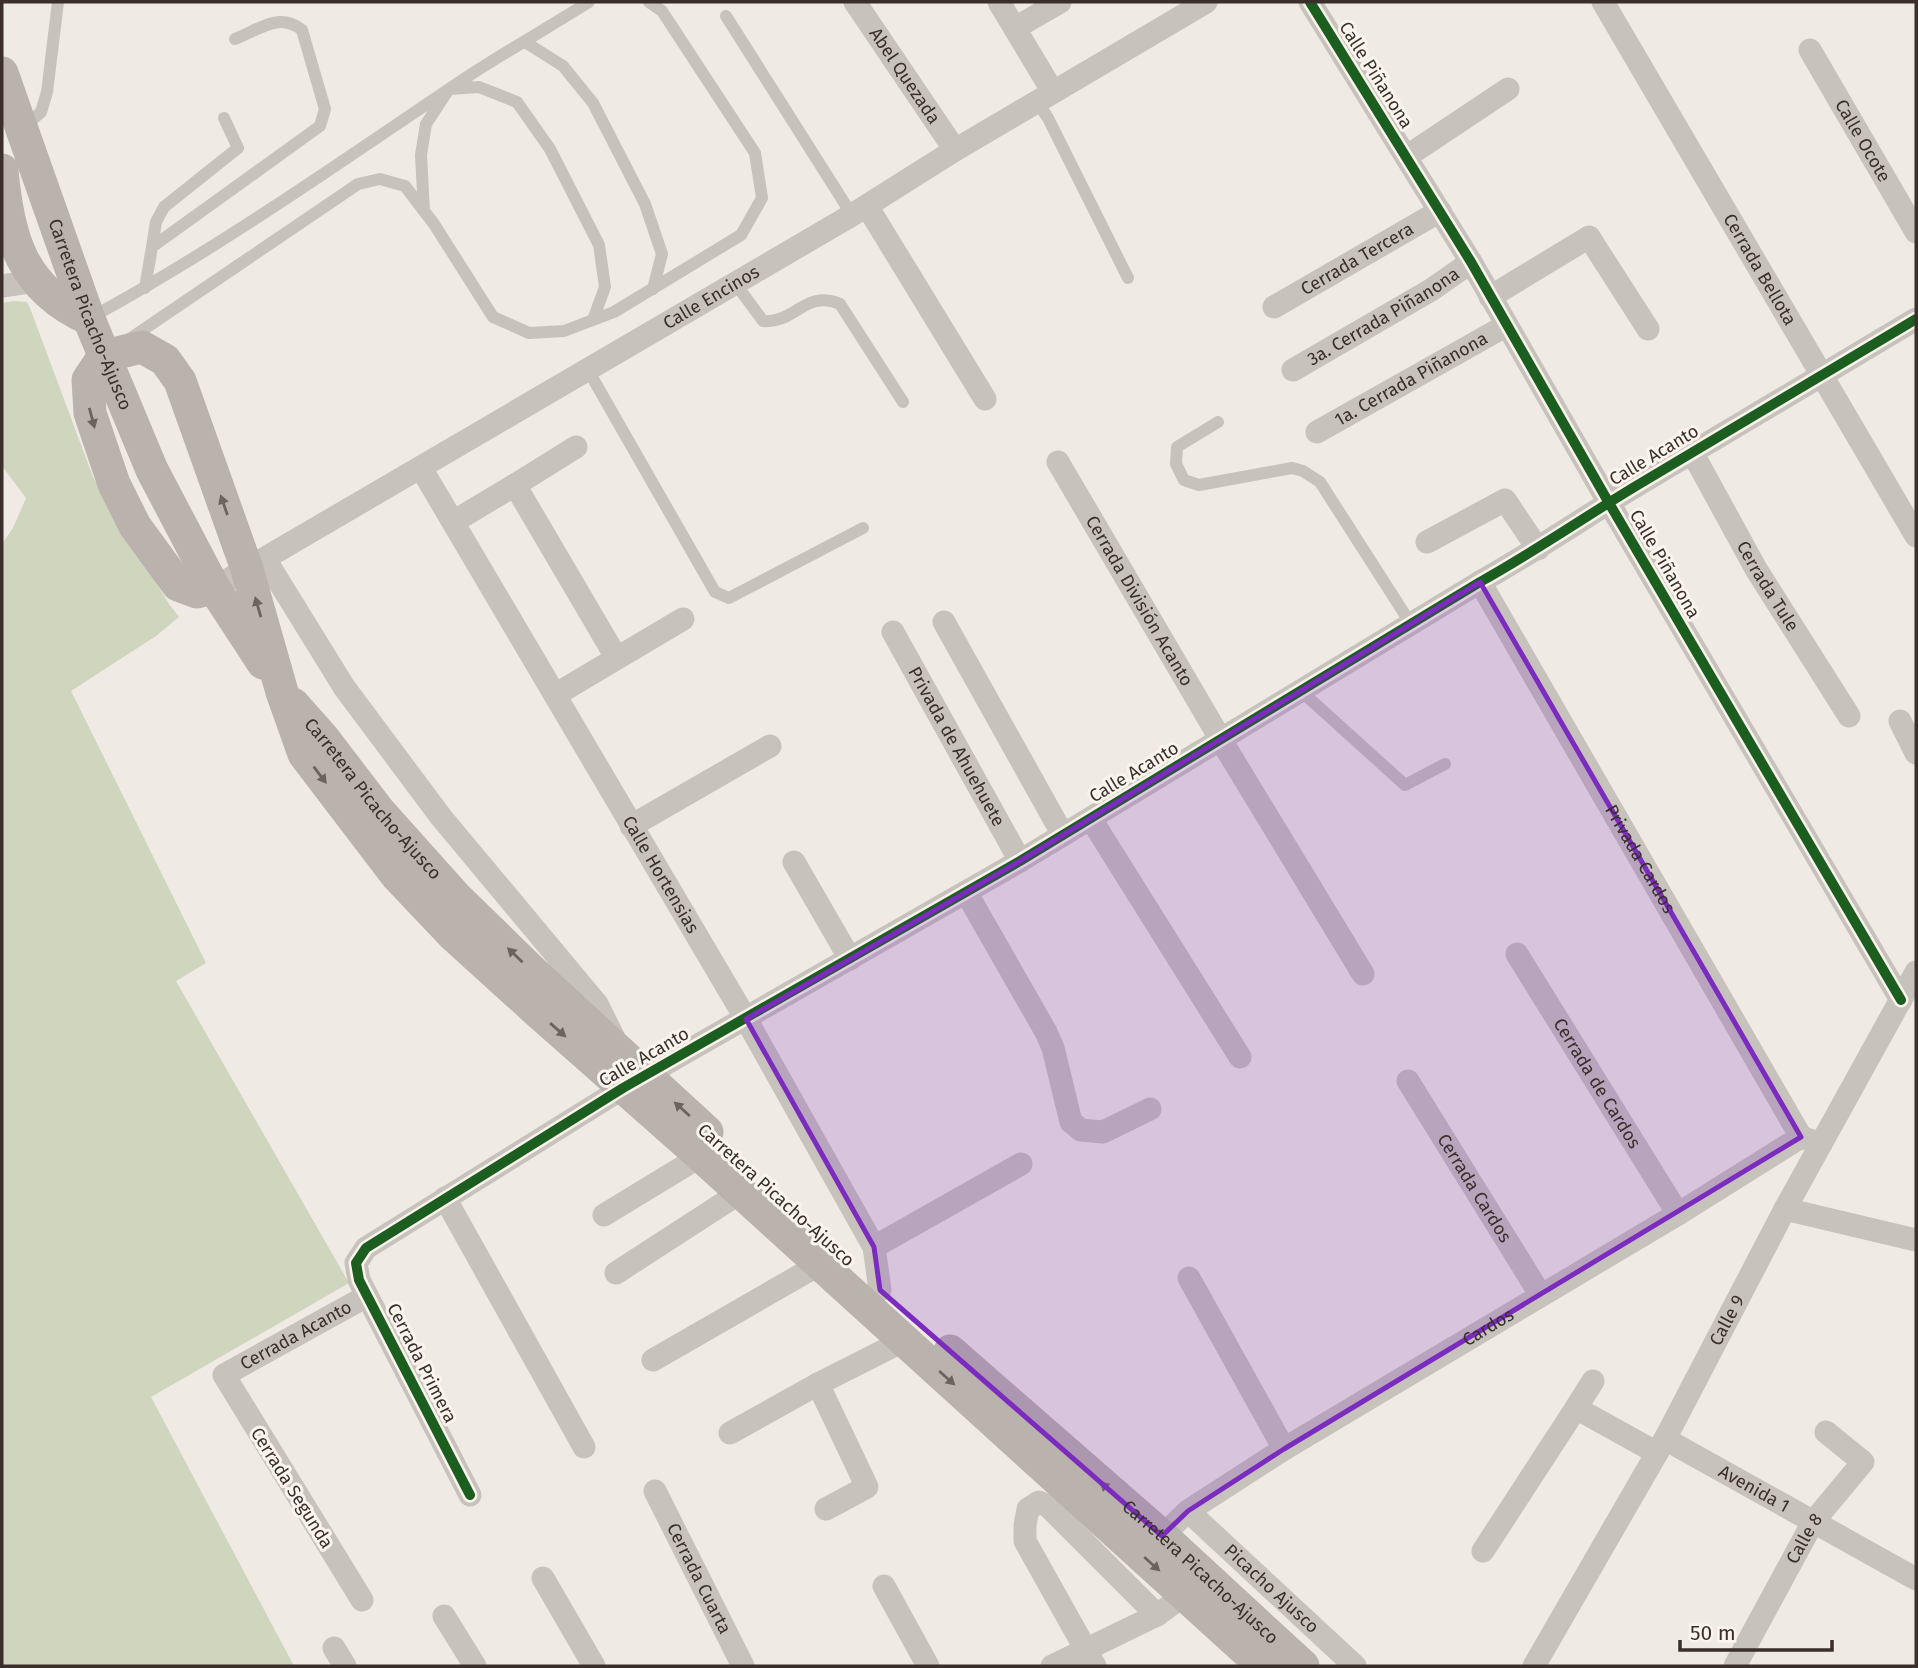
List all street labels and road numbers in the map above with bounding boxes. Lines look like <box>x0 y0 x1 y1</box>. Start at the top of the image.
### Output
street label: Calle Piñanona <box>1334 18 1418 132</box>
street label: Abel Quezada <box>865 23 945 128</box>
street label: Calle Ocote <box>1830 96 1895 186</box>
street label: Cerrada Bellota <box>1718 210 1801 329</box>
street label: Carretera Picacho-Ajusco <box>43 216 137 413</box>
street label: Cerrada Tercera <box>1297 218 1417 300</box>
street label: Calle Encinos <box>659 261 763 334</box>
street label: 3a. Cerrada Piñanona <box>1303 263 1464 370</box>
street label: 1a. Cerrada Piñanona <box>1331 327 1491 431</box>
street label: Calle Acanto <box>1605 420 1703 490</box>
street label: Calle Piñanona <box>1625 506 1705 622</box>
street label: Cerrada División Acanto <box>1081 512 1198 690</box>
street label: Cerrada Tule <box>1732 537 1804 635</box>
street label: Privada de Ahuehuete <box>903 663 1010 830</box>
street label: Carretera Picacho-Ajusco <box>300 713 446 884</box>
street label: Calle Acanto <box>1085 737 1183 807</box>
street label: Privada Cardos <box>1600 801 1680 917</box>
street label: Calle Hortensias <box>618 812 704 937</box>
street label: Cerrada de Cardos <box>1548 1014 1646 1152</box>
street label: Calle Acanto <box>595 1022 693 1092</box>
street label: Carretera Picacho-Ajusco <box>693 1119 859 1271</box>
street label: Cerrada Cardos <box>1432 1130 1516 1247</box>
street label: Calle 9 <box>1705 1291 1749 1349</box>
street label: Cerrada Acanto <box>236 1296 355 1375</box>
street label: Cerrada Primera <box>382 1299 462 1427</box>
street label: Cardos <box>1459 1304 1518 1351</box>
street label: Cerrada Segunda <box>246 1424 338 1552</box>
street label: Avenida 1 <box>1715 1460 1793 1517</box>
street label: Carretera Picacho-Ajusco <box>1118 1495 1283 1649</box>
street label: Calle 8 <box>1781 1508 1827 1568</box>
street label: Cerrada Cuarta <box>662 1519 736 1638</box>
street label: Picacho Ajusco <box>1220 1539 1323 1638</box>

